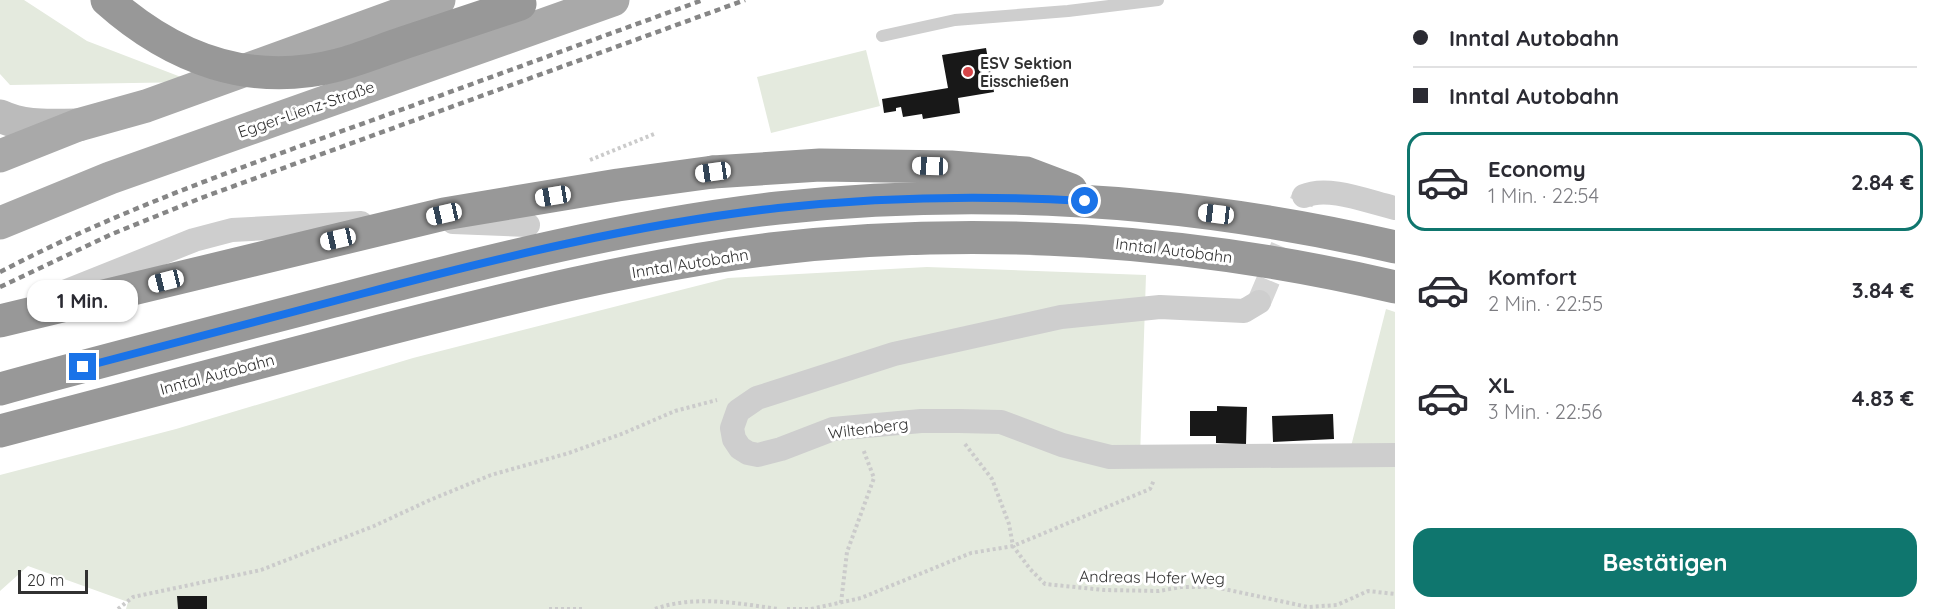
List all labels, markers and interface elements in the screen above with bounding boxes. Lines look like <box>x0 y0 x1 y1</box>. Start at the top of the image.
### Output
text: Inntal Autobahn <box>1449 24 1619 52</box>
place label: ESV Sektion Eisschießen <box>980 53 1072 91</box>
marker: ESV Sektion Eisschießen <box>961 65 975 79</box>
street label: Egger-Lienz-Straße <box>235 76 377 142</box>
text: Inntal Autobahn <box>1449 82 1619 110</box>
icon: car <box>1416 155 1470 209</box>
text: Economy <box>1488 155 1586 183</box>
car <box>912 156 948 176</box>
car <box>694 161 732 183</box>
text: 2.84 € <box>1851 168 1914 196</box>
text: 1 Min. · 22:54 <box>1488 183 1599 208</box>
car <box>534 184 572 208</box>
route start <box>1071 187 1098 214</box>
car <box>424 201 464 227</box>
car <box>1197 203 1235 225</box>
car <box>318 226 358 252</box>
street label: Inntal Autobahn <box>1114 233 1234 267</box>
street label: Inntal Autobahn <box>630 244 750 282</box>
icon: car <box>1416 263 1470 317</box>
text: Komfort <box>1488 263 1577 291</box>
car <box>146 268 186 294</box>
text: 3.84 € <box>1852 276 1914 304</box>
callout: 1 Min. <box>28 280 138 322</box>
text: 1 Min. <box>57 288 108 313</box>
text: 2 Min. · 22:55 <box>1488 291 1603 316</box>
street label: Inntal Autobahn <box>158 349 276 399</box>
route end <box>69 353 96 380</box>
icon: car <box>1416 371 1470 425</box>
text: XL <box>1488 371 1515 399</box>
text: 4.83 € <box>1852 384 1914 412</box>
text: 3 Min. · 22:56 <box>1488 399 1602 424</box>
street label: Wiltenberg <box>827 413 909 443</box>
button: Bestätigen <box>1413 528 1917 597</box>
street label: Andreas Hofer Weg <box>1079 566 1225 588</box>
scale bar <box>18 567 88 594</box>
text: 20 m <box>27 570 64 590</box>

